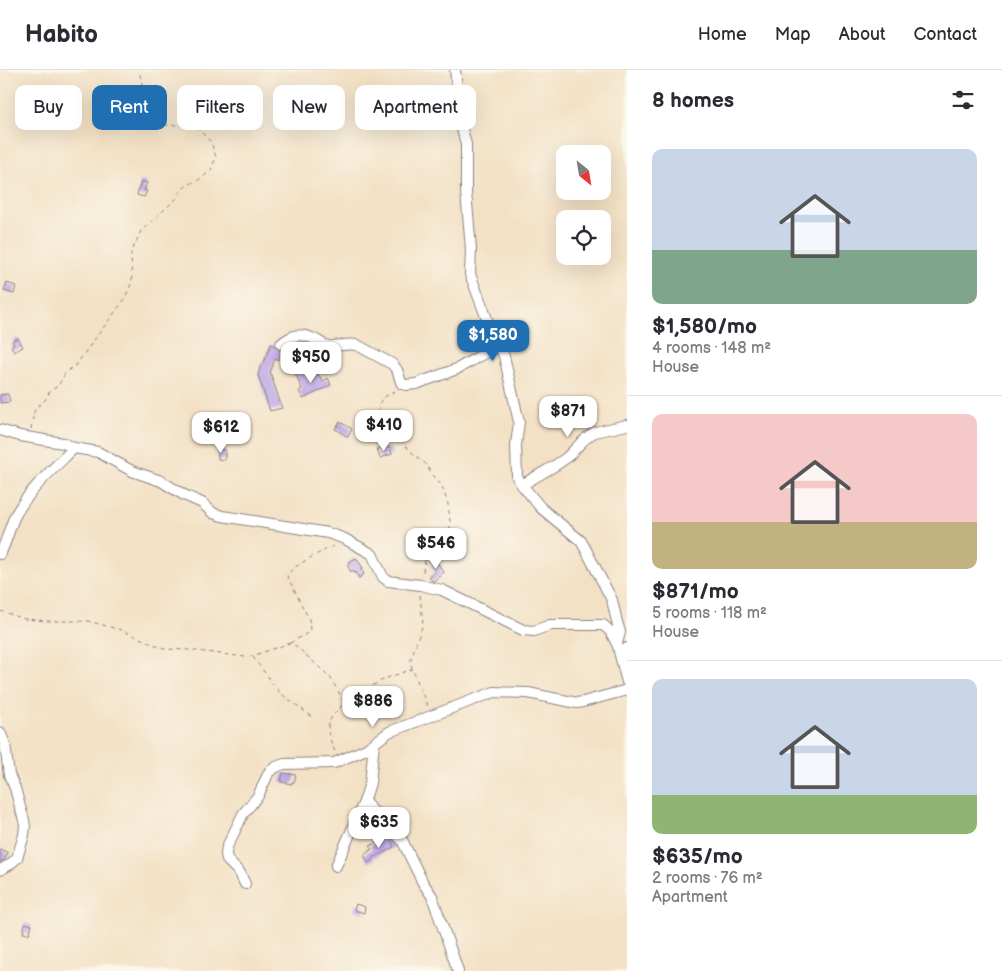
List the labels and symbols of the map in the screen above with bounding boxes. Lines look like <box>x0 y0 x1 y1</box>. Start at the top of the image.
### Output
north arrow <box>556 145 611 200</box>
pin: $1,580 <box>452 320 534 362</box>
pin: $950 <box>281 342 341 384</box>
pin: $871 <box>538 396 598 438</box>
pin: $410 <box>354 410 414 452</box>
pin: $612 <box>191 412 251 454</box>
pin: $546 <box>406 528 466 570</box>
pin: $886 <box>343 686 403 728</box>
pin: $635 <box>349 806 409 849</box>

